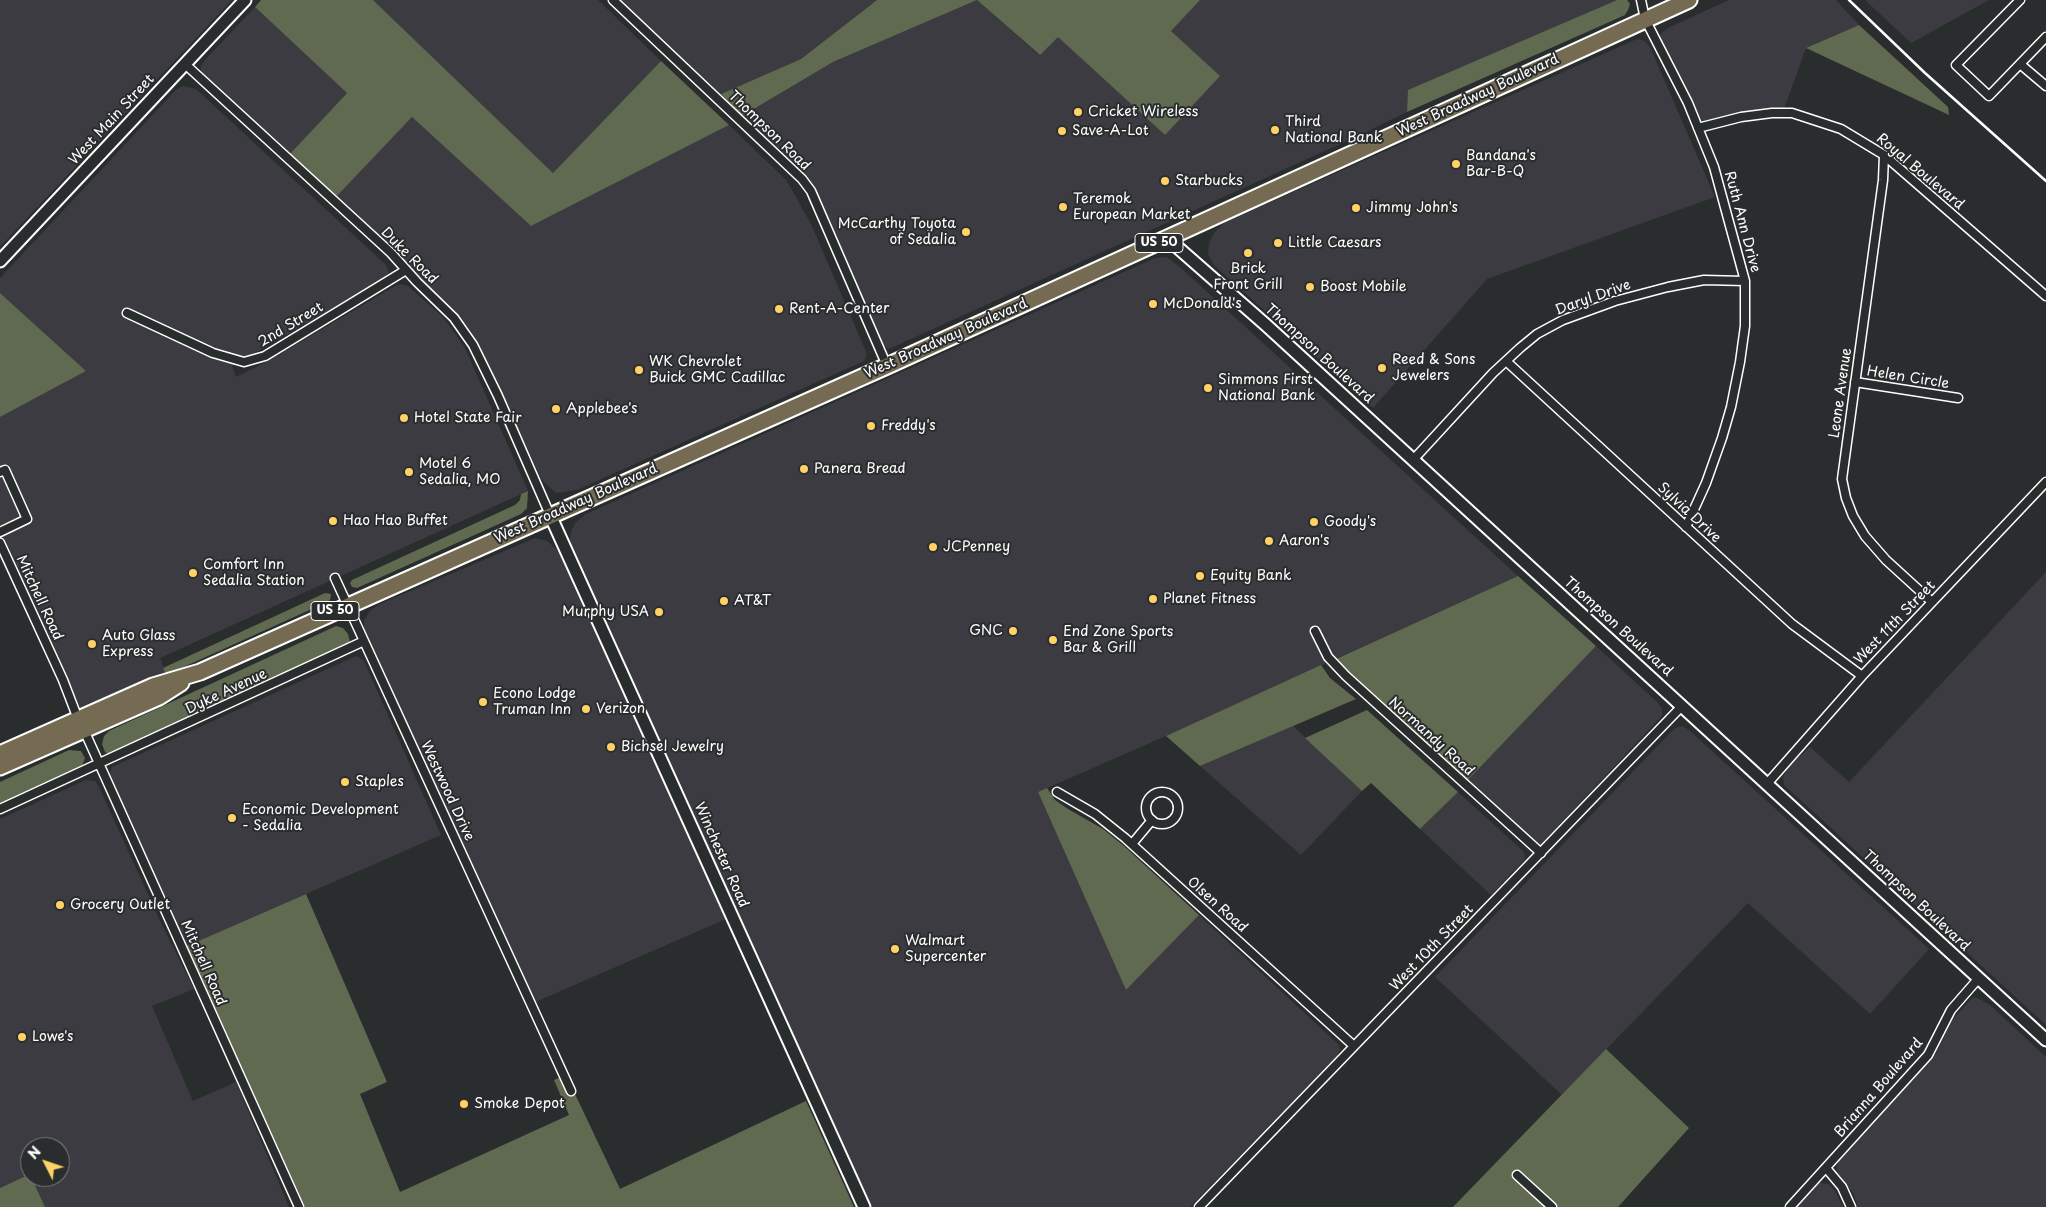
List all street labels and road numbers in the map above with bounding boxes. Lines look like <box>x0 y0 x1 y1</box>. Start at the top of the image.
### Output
street label: West Broadway Boulevard <box>1394 51 1562 141</box>
street label: West Main Street <box>66 71 158 169</box>
street label: Thompson Road <box>725 88 813 174</box>
street label: Royal Boulevard <box>1873 130 1967 214</box>
street label: Ruth Ann Drive <box>1720 170 1764 274</box>
street label: Duke Road <box>377 224 441 288</box>
road number: US 50 <box>1135 234 1183 252</box>
street label: Daryl Drive <box>1553 277 1633 319</box>
street label: West Broadway Boulevard <box>862 295 1030 383</box>
street label: 2nd Street <box>255 299 327 351</box>
street label: Thompson Boulevard <box>1261 301 1377 407</box>
street label: Leone Avenue <box>1826 347 1856 439</box>
street label: Helen Circle <box>1866 363 1950 393</box>
street label: West Broadway Boulevard <box>492 460 660 548</box>
street label: Sylvia Drive <box>1654 479 1724 547</box>
street label: Mitchell Road <box>12 553 66 643</box>
street label: Thompson Boulevard <box>1560 574 1676 680</box>
street label: West 11th Street <box>1851 578 1939 668</box>
road number: US 50 <box>311 602 359 620</box>
street label: Dyke Avenue <box>182 666 270 718</box>
street label: Normandy Road <box>1385 694 1477 780</box>
street label: Westwood Drive <box>417 738 477 844</box>
street label: Winchester Road <box>690 800 752 910</box>
street label: Thompson Boulevard <box>1859 847 1973 955</box>
street label: Olsen Road <box>1184 874 1250 936</box>
street label: West 10th Street <box>1387 901 1477 995</box>
street label: Mitchell Road <box>177 918 229 1008</box>
street label: Brianna Boulevard <box>1831 1035 1927 1141</box>

